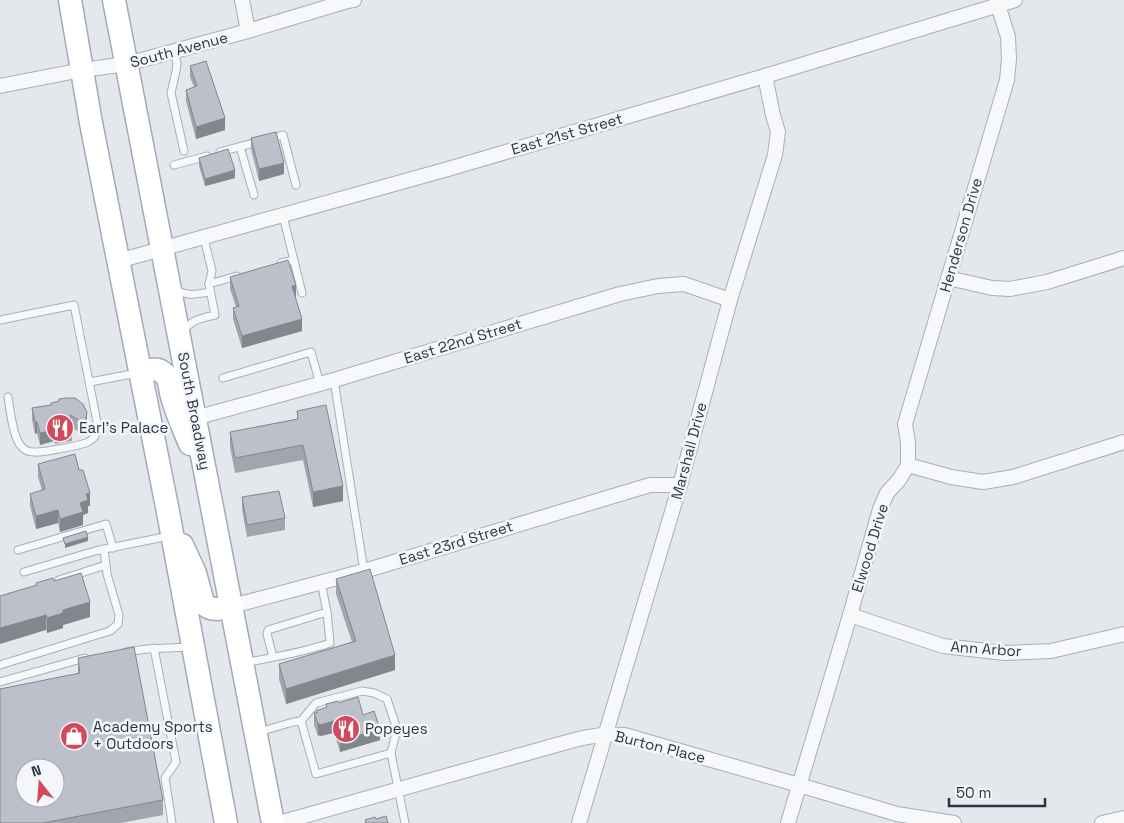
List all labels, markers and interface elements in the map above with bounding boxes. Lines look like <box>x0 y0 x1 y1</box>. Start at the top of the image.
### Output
street label: South Avenue <box>128 27 230 72</box>
street label: East 21st Street <box>509 108 625 159</box>
street label: Henderson Drive <box>935 175 986 294</box>
street label: East 22nd Street <box>402 314 524 367</box>
street label: South Broadway <box>174 350 215 471</box>
street label: Marshall Drive <box>666 400 711 502</box>
restaurant icon: Earl's Palace <box>45 413 75 443</box>
place label: Earl's Palace <box>79 418 168 437</box>
street label: Elwood Drive <box>847 501 892 595</box>
street label: East 23rd Street <box>397 516 515 569</box>
street label: Ann Arbor <box>950 637 1023 660</box>
restaurant icon: Popeyes <box>331 714 361 744</box>
place label: Academy Sports + Outdoors <box>93 717 213 753</box>
place label: Popeyes <box>365 719 428 738</box>
shop icon: Academy Sports + Outdoors <box>59 721 89 751</box>
street label: Burton Place <box>613 726 707 767</box>
north arrow <box>15 758 65 808</box>
text: N <box>29 761 43 781</box>
scale bar <box>949 776 1045 808</box>
text: 50 m <box>956 783 991 802</box>

